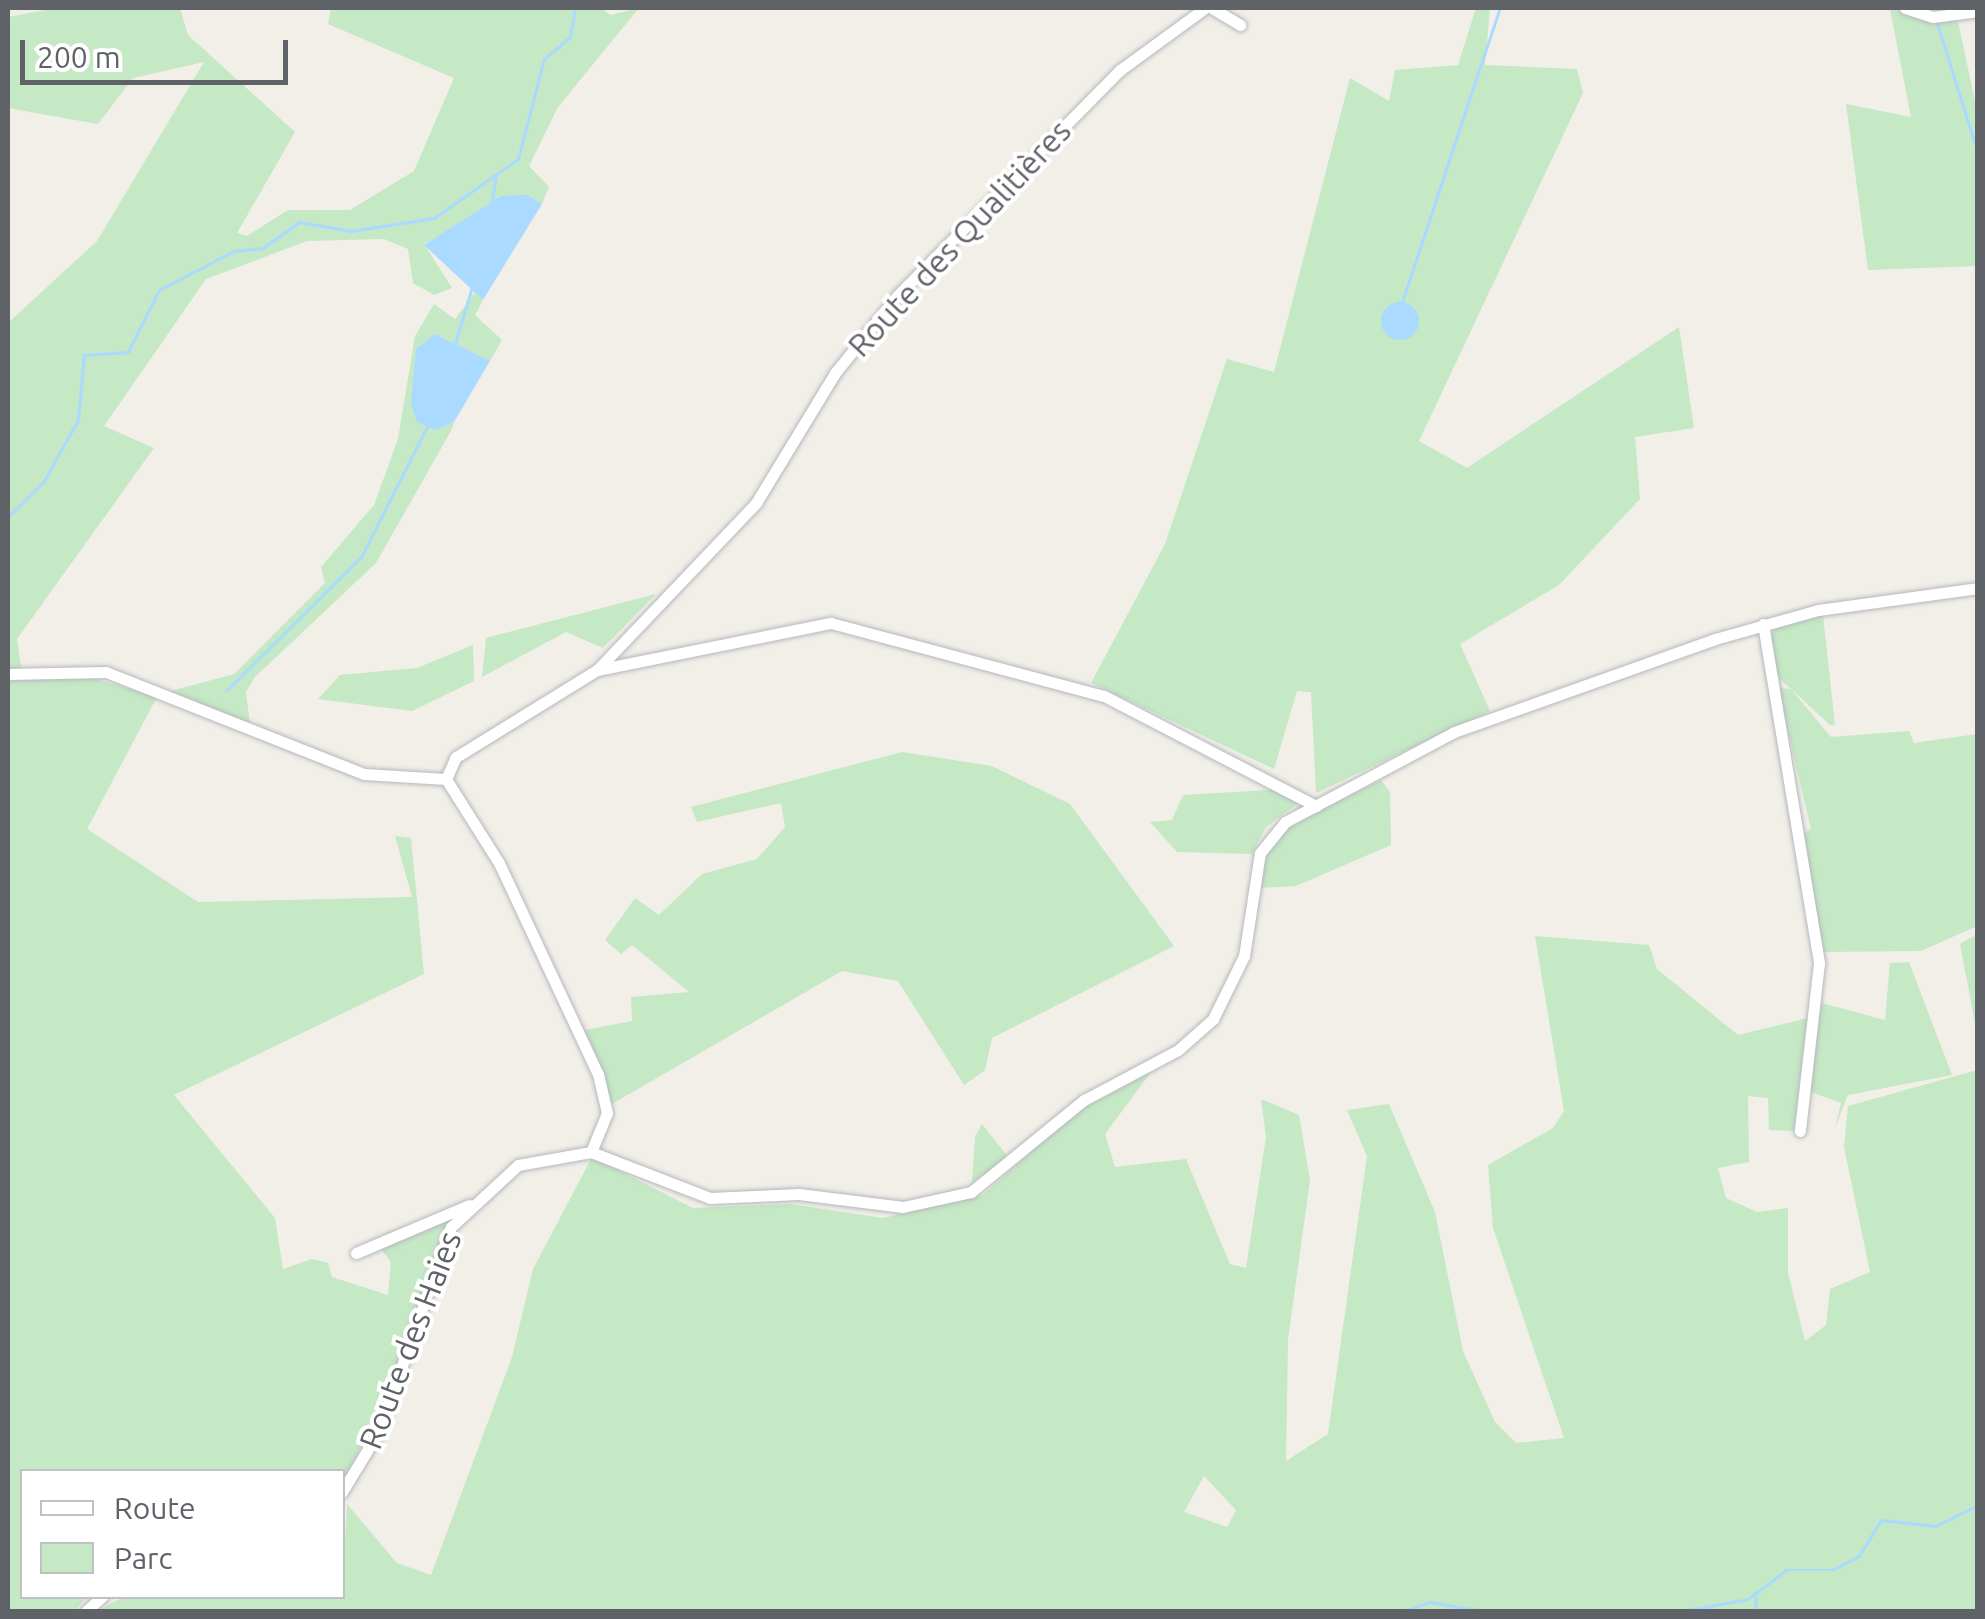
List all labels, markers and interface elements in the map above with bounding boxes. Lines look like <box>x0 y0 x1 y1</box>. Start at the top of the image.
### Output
scale bar <box>25 20 292 82</box>
text: 200 m <box>37 40 121 74</box>
street label: Route des Qualitières <box>839 112 1079 364</box>
street label: Route des Haies <box>351 1226 469 1454</box>
legend <box>20 1469 345 1599</box>
text: Route <box>114 1491 196 1525</box>
text: Parc <box>114 1541 172 1575</box>

